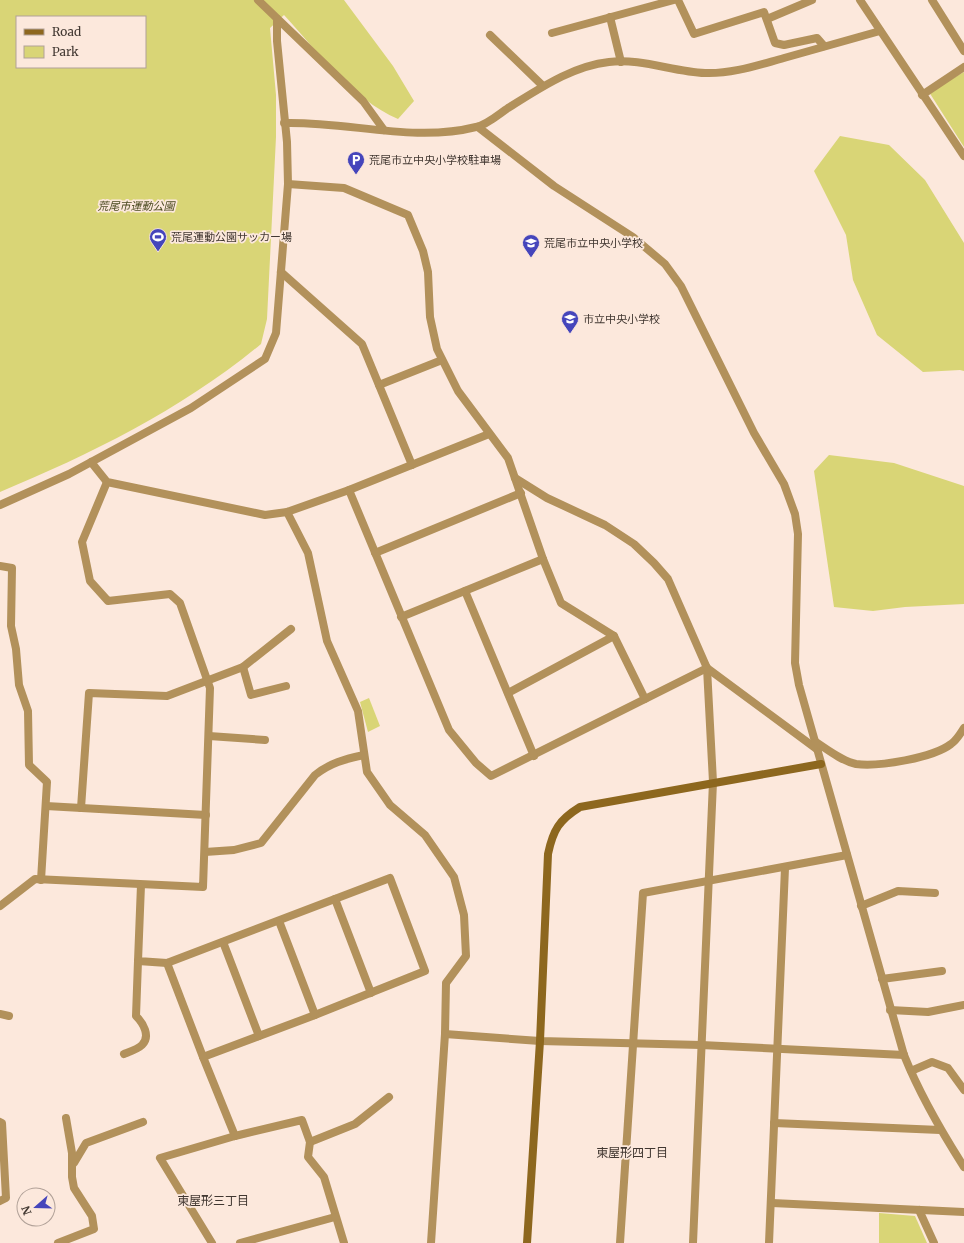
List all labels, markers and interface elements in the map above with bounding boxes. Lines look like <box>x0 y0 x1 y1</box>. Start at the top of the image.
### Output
legend <box>16 16 146 68</box>
text: Road <box>52 24 81 39</box>
text: Park <box>52 44 79 59</box>
parking icon: 荒尾市立中央小学校駐車場 <box>346 150 366 175</box>
place label: 荒尾市立中央小学校駐車場 <box>369 153 501 167</box>
park label: 荒尾市運動公園 <box>98 199 176 213</box>
sports icon: 荒尾運動公園サッカー場 <box>148 227 168 252</box>
place label: 荒尾運動公園サッカー場 <box>171 230 292 244</box>
school or university icon: 荒尾市立中央小学校 <box>521 233 541 258</box>
place label: 荒尾市立中央小学校 <box>544 236 643 250</box>
school or university icon: 市立中央小学校 <box>560 309 580 334</box>
place label: 市立中央小学校 <box>583 312 660 326</box>
district label: 東屋形四丁目 <box>596 1145 668 1160</box>
north arrow <box>16 1187 56 1227</box>
district label: 東屋形三丁目 <box>177 1193 249 1208</box>
text: N <box>18 1204 35 1217</box>

